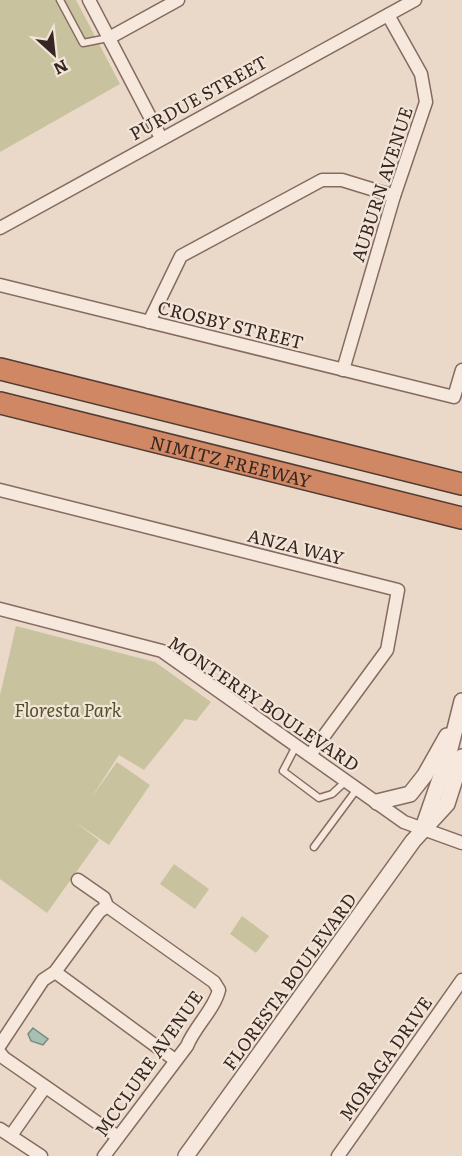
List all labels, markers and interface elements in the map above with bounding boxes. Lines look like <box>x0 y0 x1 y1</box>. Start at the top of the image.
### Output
north arrow <box>24 24 84 84</box>
street label: PURDUE STREET <box>124 48 272 146</box>
text: N <box>50 55 73 82</box>
street label: AUBURN AVENUE <box>343 103 419 265</box>
street label: CROSBY STREET <box>155 293 307 355</box>
street label: NIMITZ FREEWAY <box>147 427 315 494</box>
street label: ANZA WAY <box>245 521 347 571</box>
street label: MONTEREY BOULEVARD <box>163 629 365 777</box>
park label: Floresta Park <box>14 696 122 723</box>
street label: FLORESTA BOULEVARD <box>215 887 363 1075</box>
street label: MCCLURE AVENUE <box>87 984 209 1142</box>
street label: MORAGA DRIVE <box>332 990 438 1126</box>

